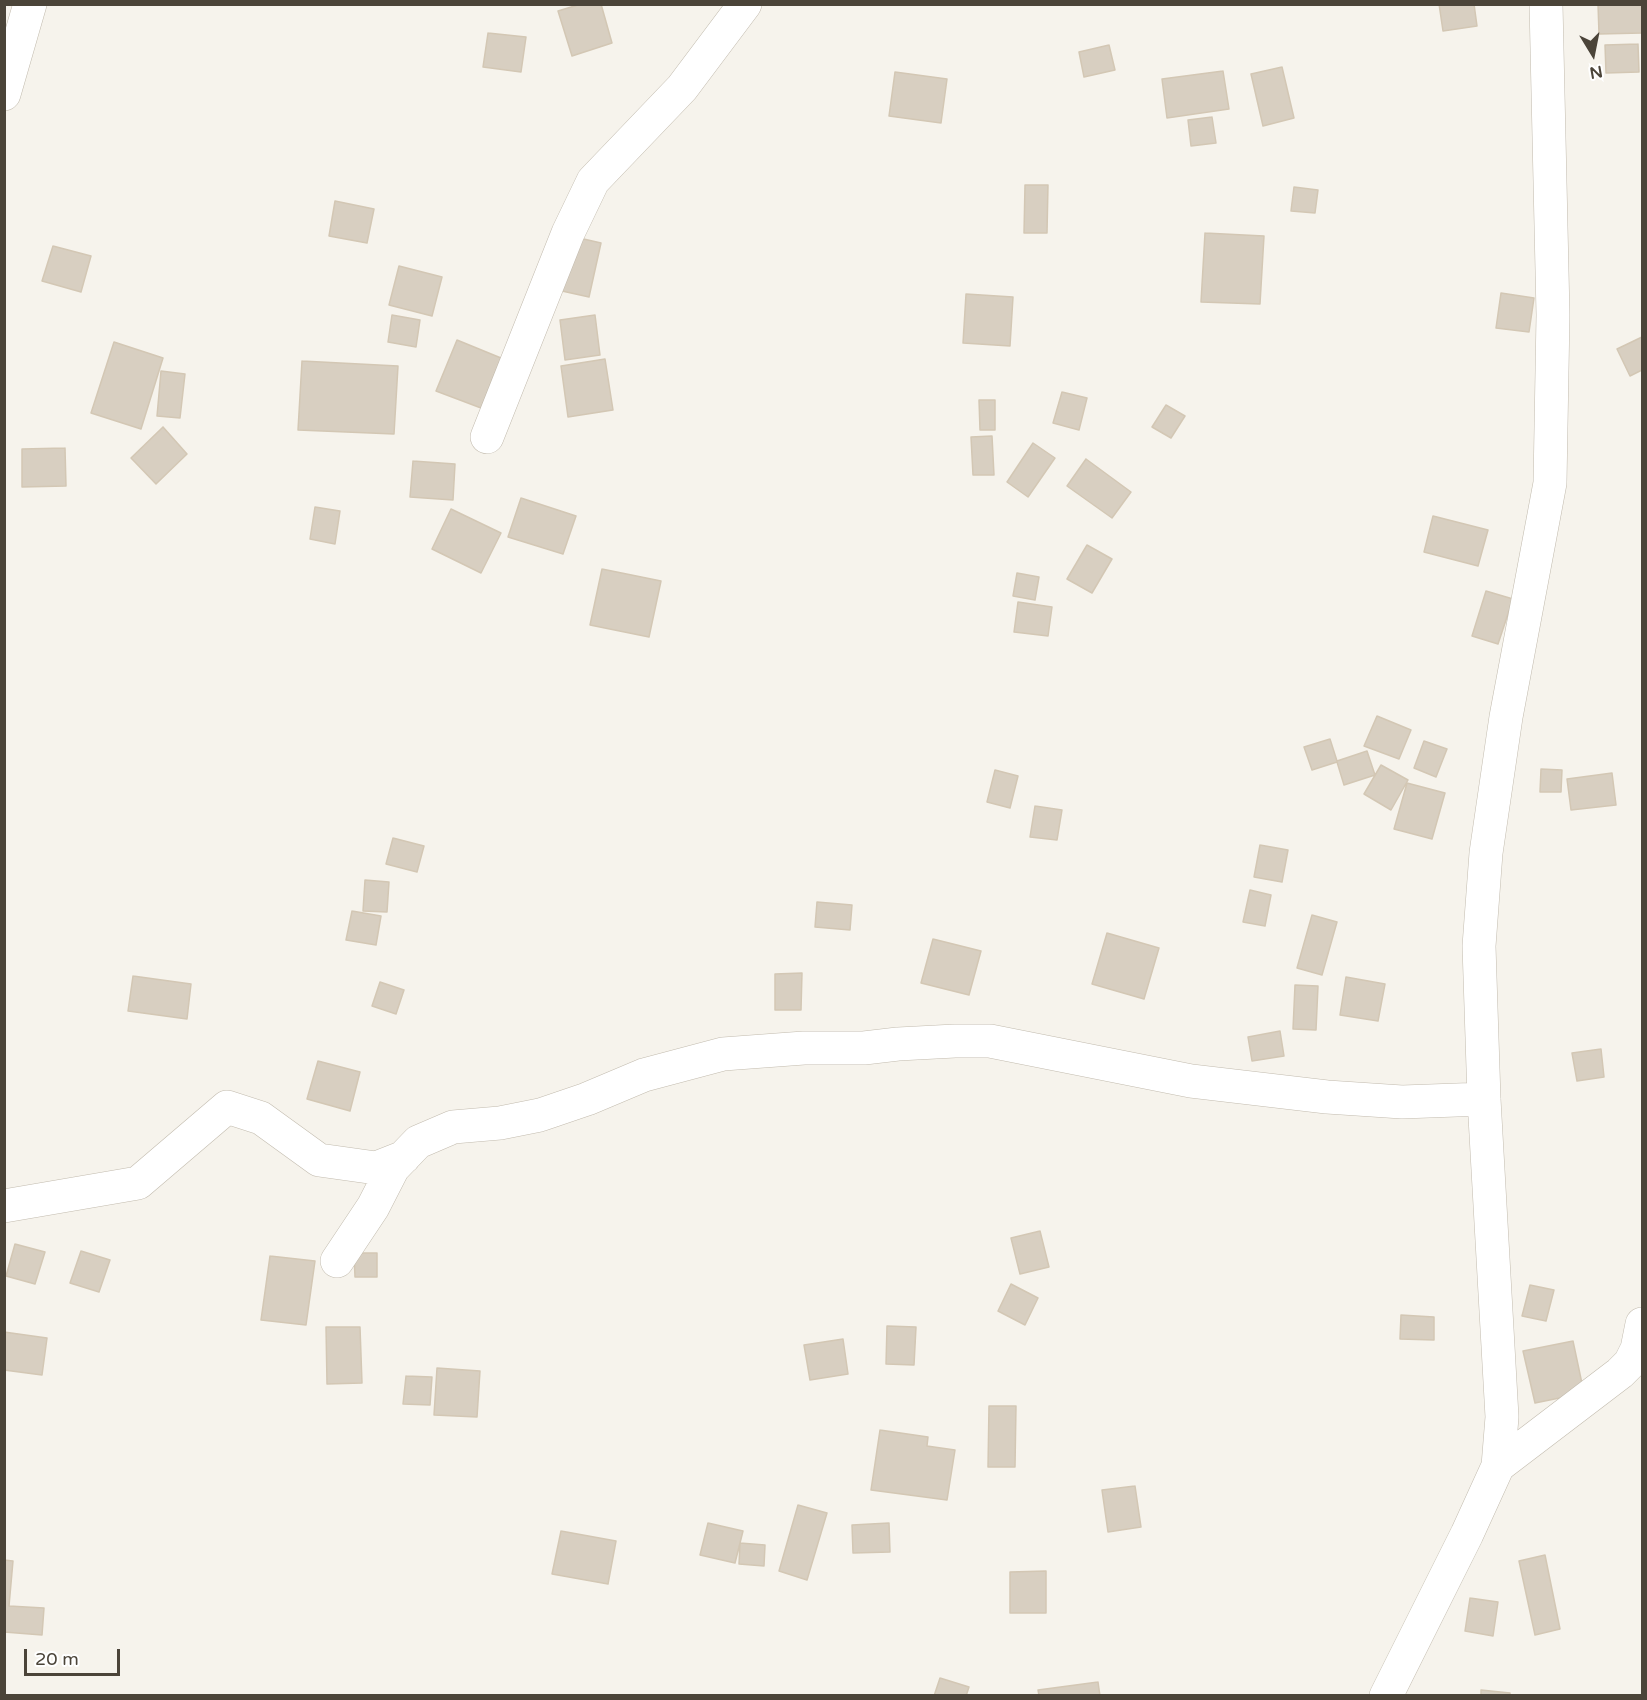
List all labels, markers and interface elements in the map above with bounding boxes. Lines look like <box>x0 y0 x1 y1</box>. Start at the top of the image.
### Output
north arrow <box>1563 24 1623 84</box>
text: N <box>1588 61 1604 83</box>
scale bar <box>27 1637 123 1675</box>
text: 20 m <box>35 1648 79 1670</box>

